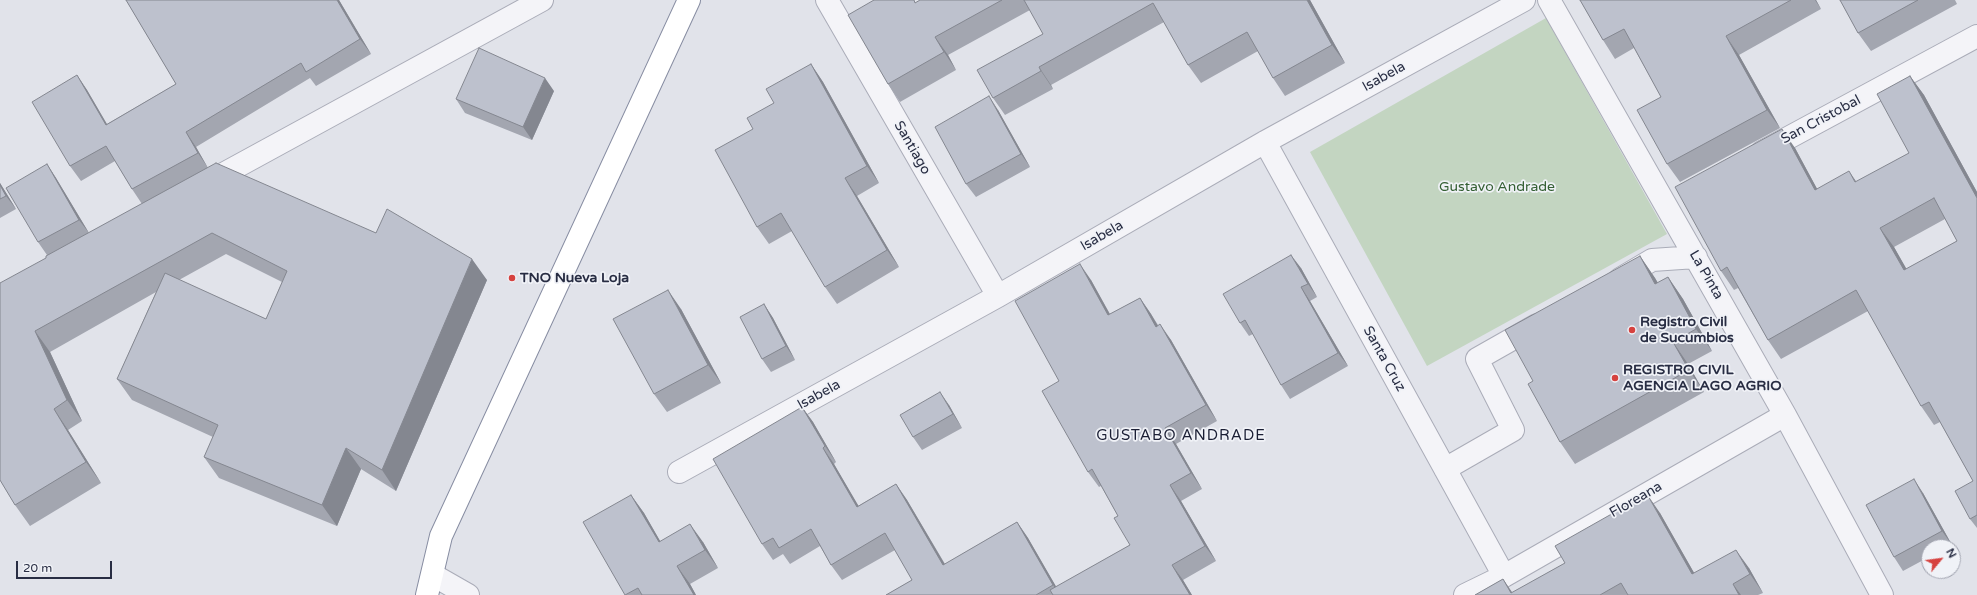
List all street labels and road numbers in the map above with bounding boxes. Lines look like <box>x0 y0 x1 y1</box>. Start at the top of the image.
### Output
street label: Isabela <box>1360 58 1408 96</box>
street label: San Cristobal <box>1778 92 1864 148</box>
street label: Santiago <box>890 118 934 178</box>
street label: Isabela <box>1078 217 1126 255</box>
street label: La Pinta <box>1685 247 1727 303</box>
street label: Santa Cruz <box>1359 323 1409 395</box>
street label: Isabela <box>795 376 843 414</box>
street label: Floreana <box>1607 478 1665 522</box>

